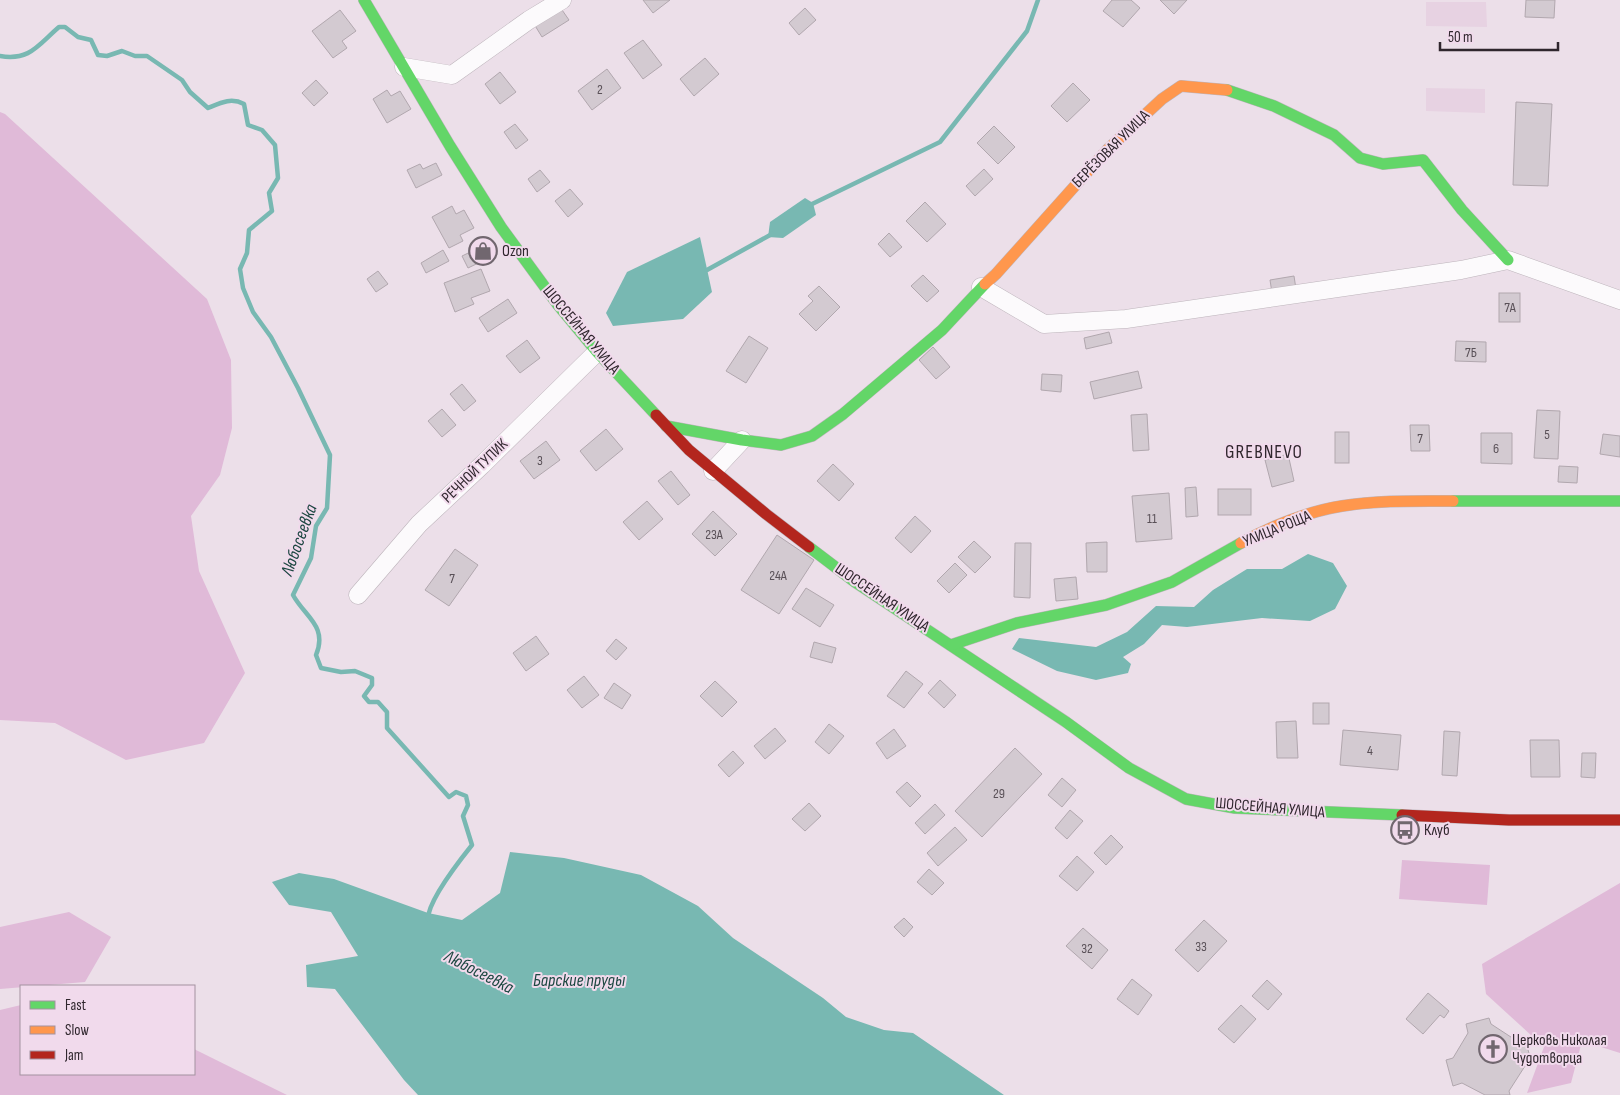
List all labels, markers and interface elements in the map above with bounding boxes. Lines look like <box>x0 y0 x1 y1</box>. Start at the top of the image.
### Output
scale bar <box>1440 20 1558 52</box>
text: 50 m <box>1448 28 1473 47</box>
house number: 2 <box>597 81 603 98</box>
street label: БЕРЁЗОВАЯ УЛИЦА <box>1068 106 1154 192</box>
shop icon: Ozon <box>468 236 498 266</box>
place label: Ozon <box>502 242 529 261</box>
street label: ШОССЕЙНАЯ УЛИЦА <box>538 282 624 378</box>
house number: 7А <box>1504 299 1517 316</box>
house number: 7Б <box>1465 344 1477 361</box>
house number: 5 <box>1544 426 1550 443</box>
house number: 7 <box>1417 430 1423 447</box>
street label: РЕЧНОЙ ТУПИК <box>438 434 513 507</box>
house number: 6 <box>1493 440 1499 457</box>
district label: GREBNEVO <box>1225 441 1303 464</box>
house number: 3 <box>537 452 543 469</box>
water label: Любосеевка <box>276 501 322 579</box>
street label: УЛИЦА РОЩА <box>1240 507 1314 551</box>
house number: 11 <box>1147 510 1157 527</box>
house number: 23А <box>705 526 724 543</box>
street label: ШОССЕЙНАЯ УЛИЦА <box>831 559 933 637</box>
house number: 24А <box>769 567 788 584</box>
house number: 7 <box>449 570 455 587</box>
house number: 4 <box>1367 742 1373 759</box>
house number: 29 <box>993 785 1005 802</box>
street label: ШОССЕЙНАЯ УЛИЦА <box>1214 794 1326 822</box>
bus stop icon: Клуб <box>1390 815 1420 845</box>
place label: Клуб <box>1424 821 1450 840</box>
house number: 33 <box>1195 938 1207 955</box>
house number: 32 <box>1081 940 1093 957</box>
water label: Любосеевка <box>440 945 518 999</box>
water label: Барские пруды <box>533 970 625 991</box>
legend <box>20 985 195 1075</box>
text: Fast <box>65 996 87 1015</box>
text: Slow <box>65 1021 89 1040</box>
place label: Церковь Николая Чудотворца <box>1512 1031 1607 1068</box>
church icon: Церковь Николая Чудотворца <box>1478 1034 1508 1064</box>
text: Jam <box>64 1046 83 1065</box>

